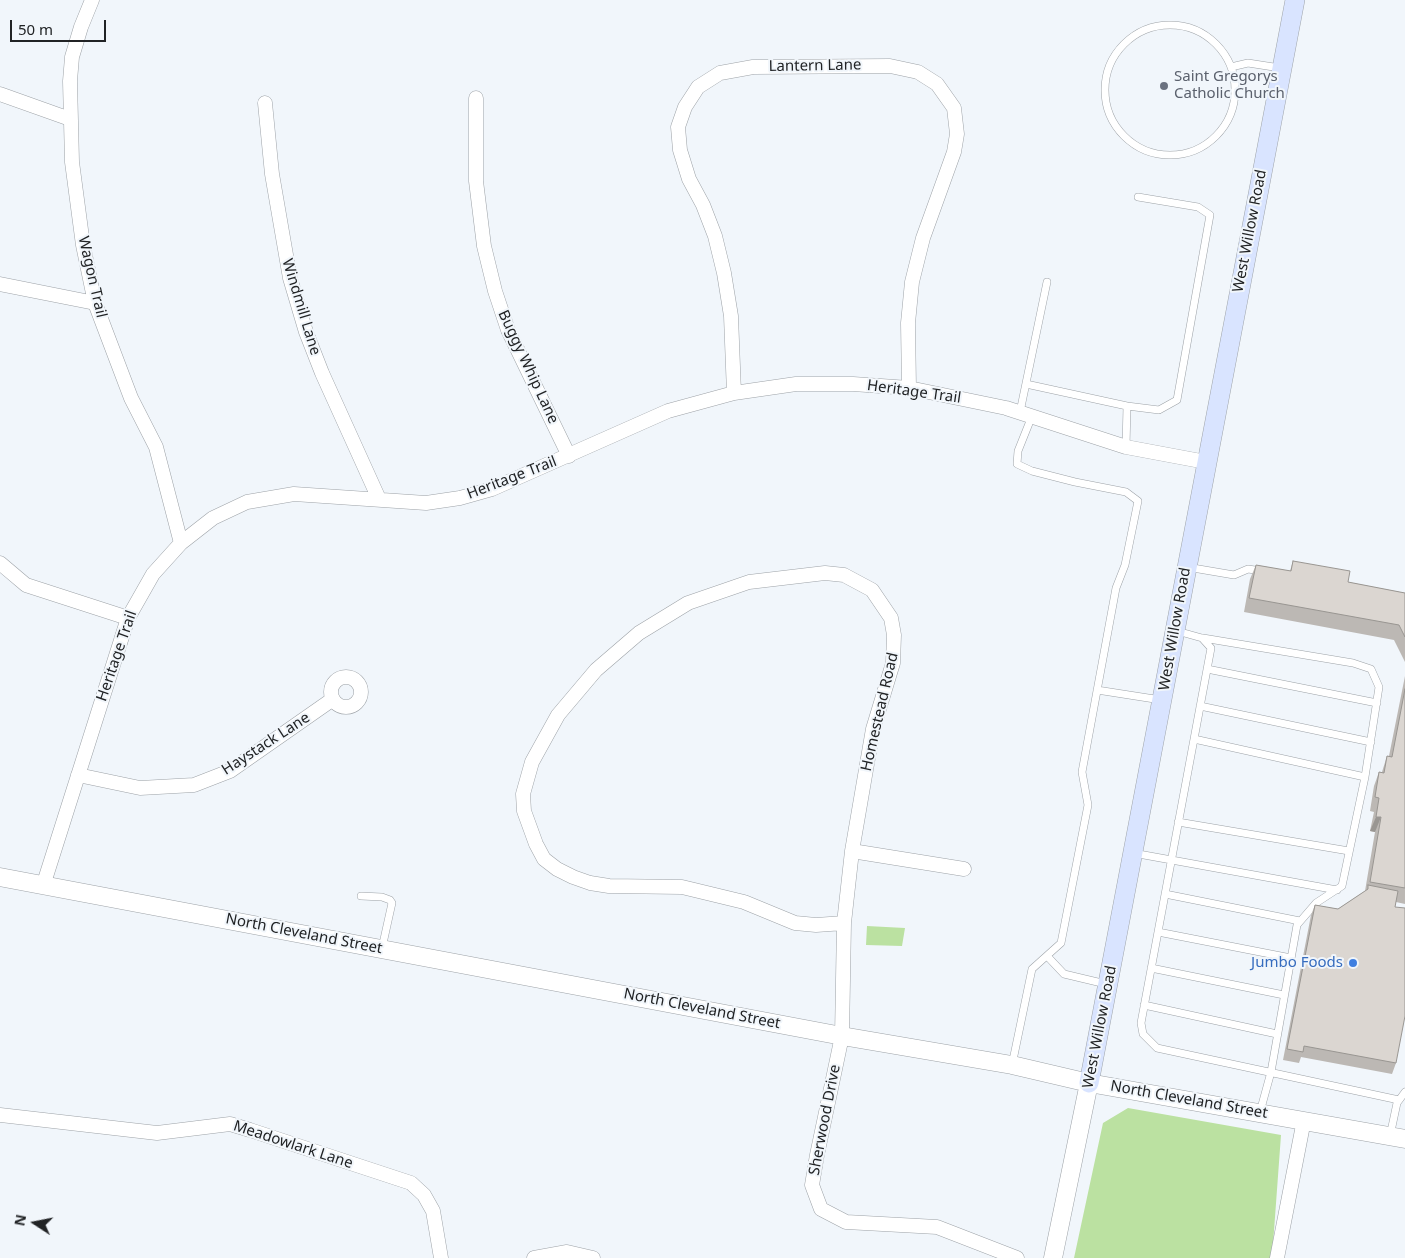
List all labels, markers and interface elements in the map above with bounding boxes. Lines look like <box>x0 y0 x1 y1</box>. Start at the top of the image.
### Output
scale bar <box>12 10 109 42</box>
text: 50 m <box>18 19 53 39</box>
street label: Lantern Lane <box>768 56 862 76</box>
place label: Saint Gregorys Catholic Church <box>1174 68 1285 103</box>
marker: Saint Gregorys Catholic Church <box>1158 80 1170 92</box>
street label: West Willow Road <box>1229 168 1271 294</box>
street label: Wagon Trail <box>74 234 110 320</box>
street label: Windmill Lane <box>278 257 324 357</box>
street label: Buggy Whip Lane <box>494 307 562 427</box>
street label: Heritage Trail <box>866 376 962 408</box>
street label: Heritage Trail <box>465 453 559 503</box>
street label: West Willow Road <box>1155 566 1195 692</box>
street label: Heritage Trail <box>93 608 141 704</box>
street label: Homestead Road <box>858 651 902 773</box>
street label: Haystack Lane <box>219 709 313 779</box>
street label: North Cleveland Street <box>224 910 384 958</box>
place label: Jumbo Foods <box>1251 954 1343 972</box>
marker: Jumbo Foods <box>1347 957 1359 969</box>
street label: West Willow Road <box>1079 964 1121 1090</box>
street label: North Cleveland Street <box>622 985 782 1033</box>
street label: Sherwood Drive <box>805 1063 845 1177</box>
street label: North Cleveland Street <box>1109 1077 1269 1123</box>
street label: Meadowlark Lane <box>231 1117 355 1173</box>
north arrow <box>10 1198 60 1248</box>
text: N <box>9 1213 30 1227</box>

